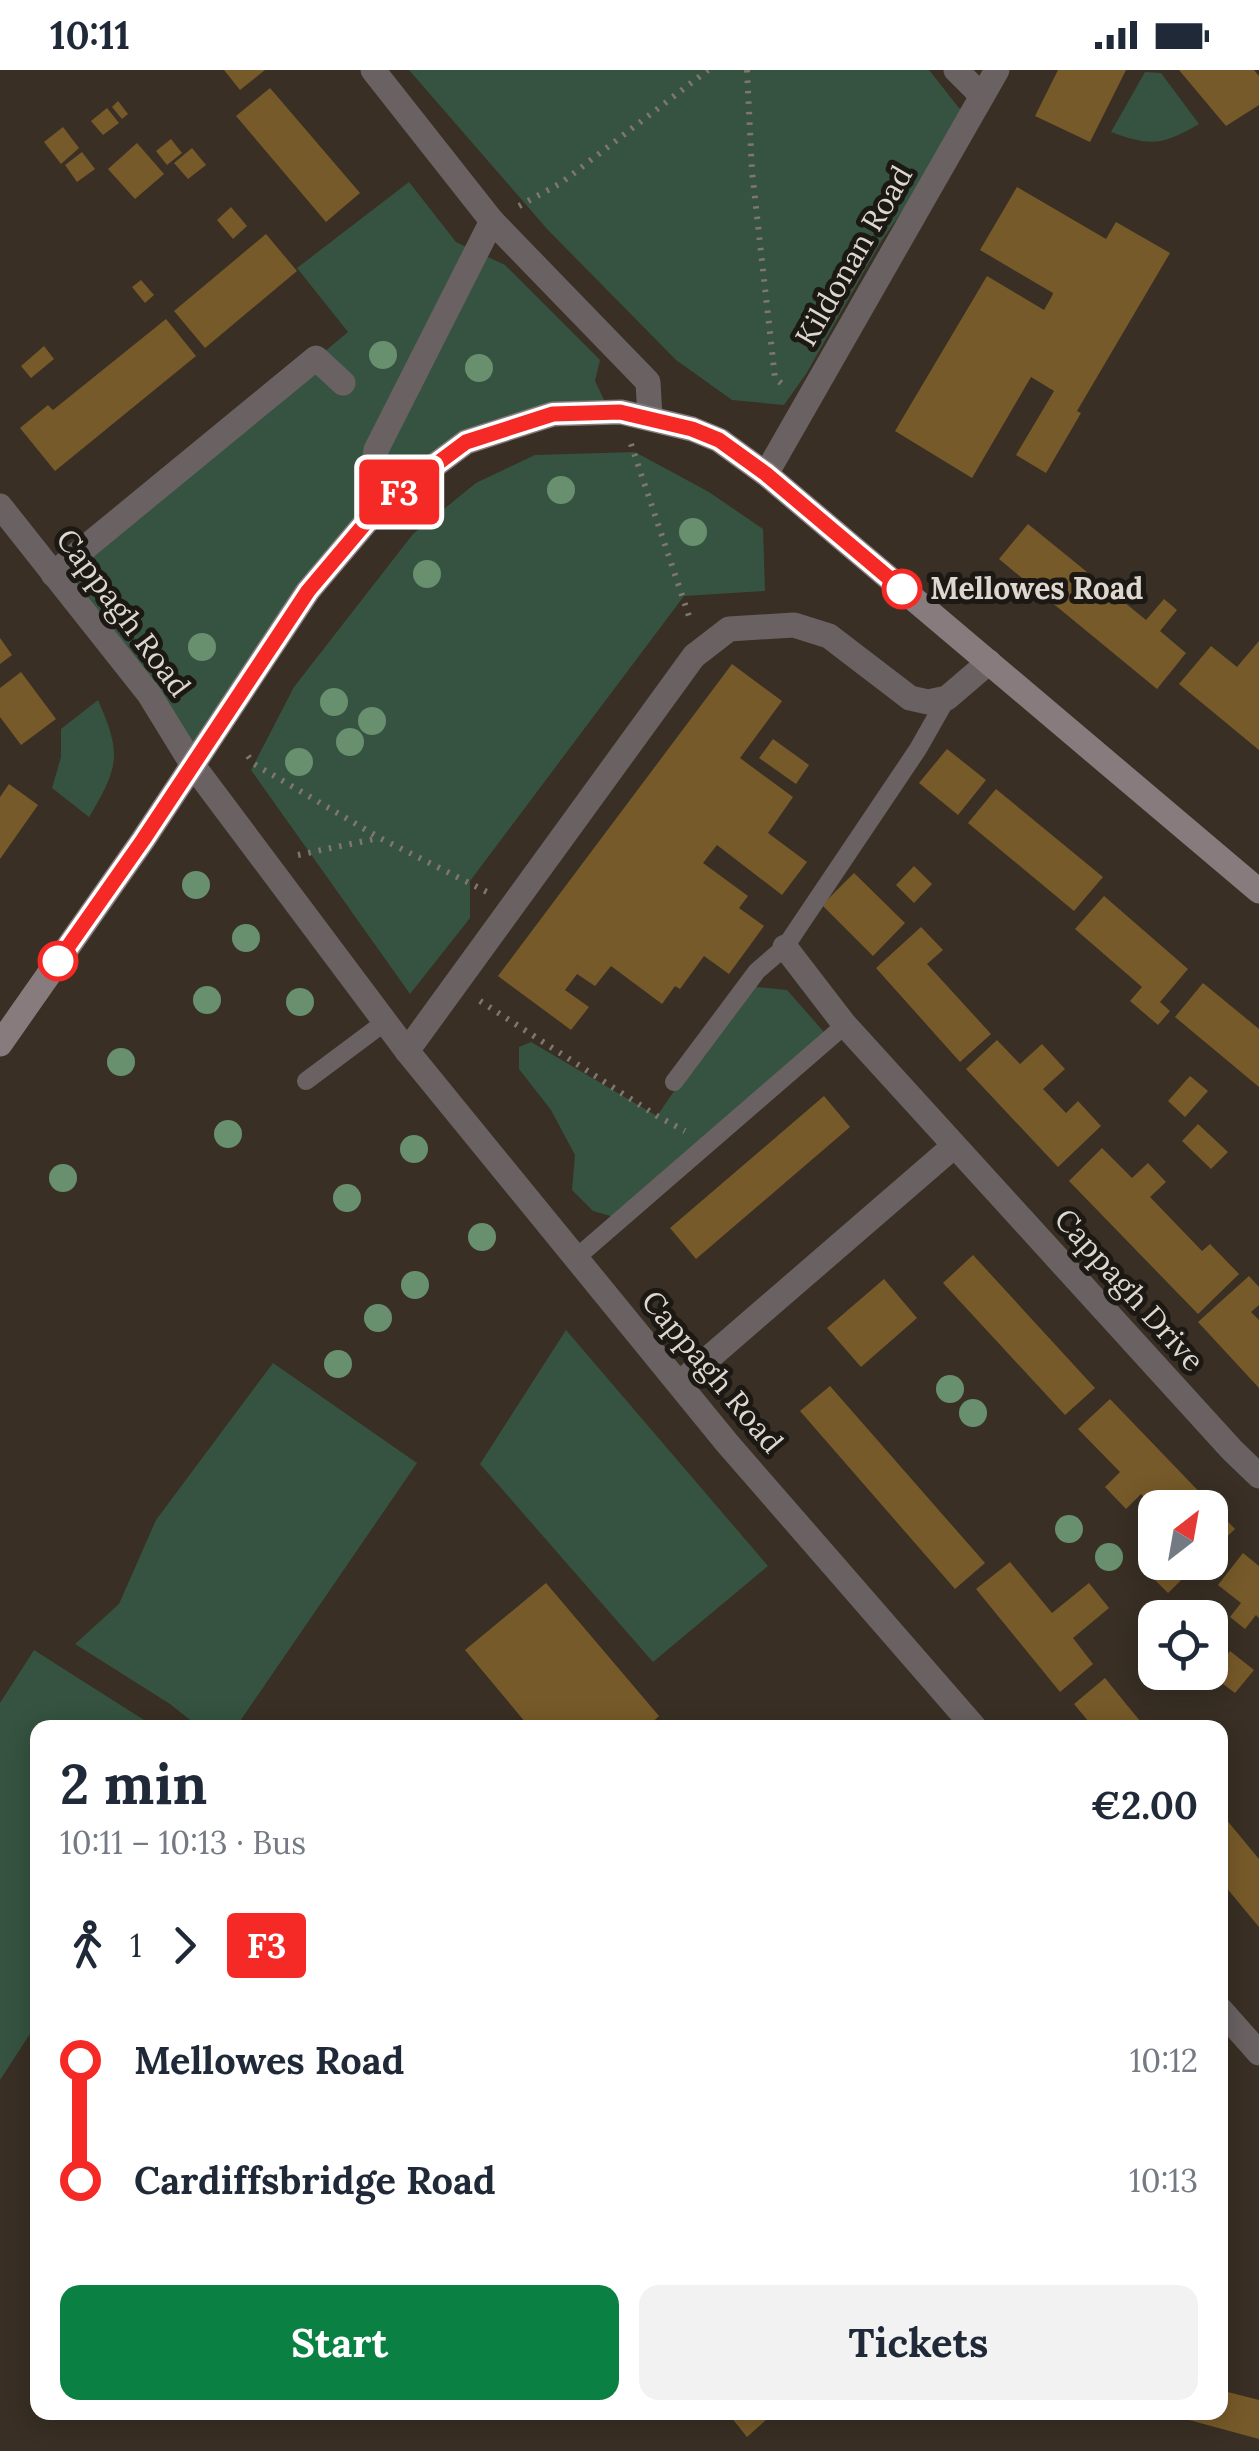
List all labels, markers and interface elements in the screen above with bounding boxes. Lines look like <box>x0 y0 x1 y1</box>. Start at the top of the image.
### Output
text: 10:11 <box>50 11 130 59</box>
street label: Kildonan Road <box>786 159 920 352</box>
line badge: F3 <box>354 460 444 524</box>
text: F3 <box>379 470 419 515</box>
street label: Cappagh Road <box>47 521 199 705</box>
place label: Mellowes Road <box>930 569 1144 607</box>
marker: Mellowes Road <box>883 570 921 608</box>
unlabelled marker <box>39 942 77 980</box>
street label: Cappagh Drive <box>1046 1200 1213 1379</box>
street label: Cappagh Road <box>633 1282 792 1461</box>
north arrow <box>1138 1490 1228 1580</box>
map controls <box>1138 1490 1228 1690</box>
button: locate <box>1138 1600 1228 1690</box>
text: 2 min <box>60 1749 207 1819</box>
text: €2.00 <box>1090 1781 1198 1829</box>
text: 10:11 – 10:13 · Bus <box>60 1822 306 1863</box>
icon: walk <box>60 1918 115 1973</box>
icon: forward <box>157 1918 212 1973</box>
text: F3 <box>247 1923 286 1968</box>
text: 1 <box>130 1925 142 1966</box>
text: Mellowes Road <box>134 2036 404 2084</box>
text: 10:12 <box>1130 2040 1198 2081</box>
text: Cardiffsbridge Road <box>134 2156 496 2204</box>
text: 10:13 <box>1129 2160 1198 2201</box>
button: Start <box>60 2285 619 2400</box>
button: Tickets <box>639 2285 1198 2400</box>

